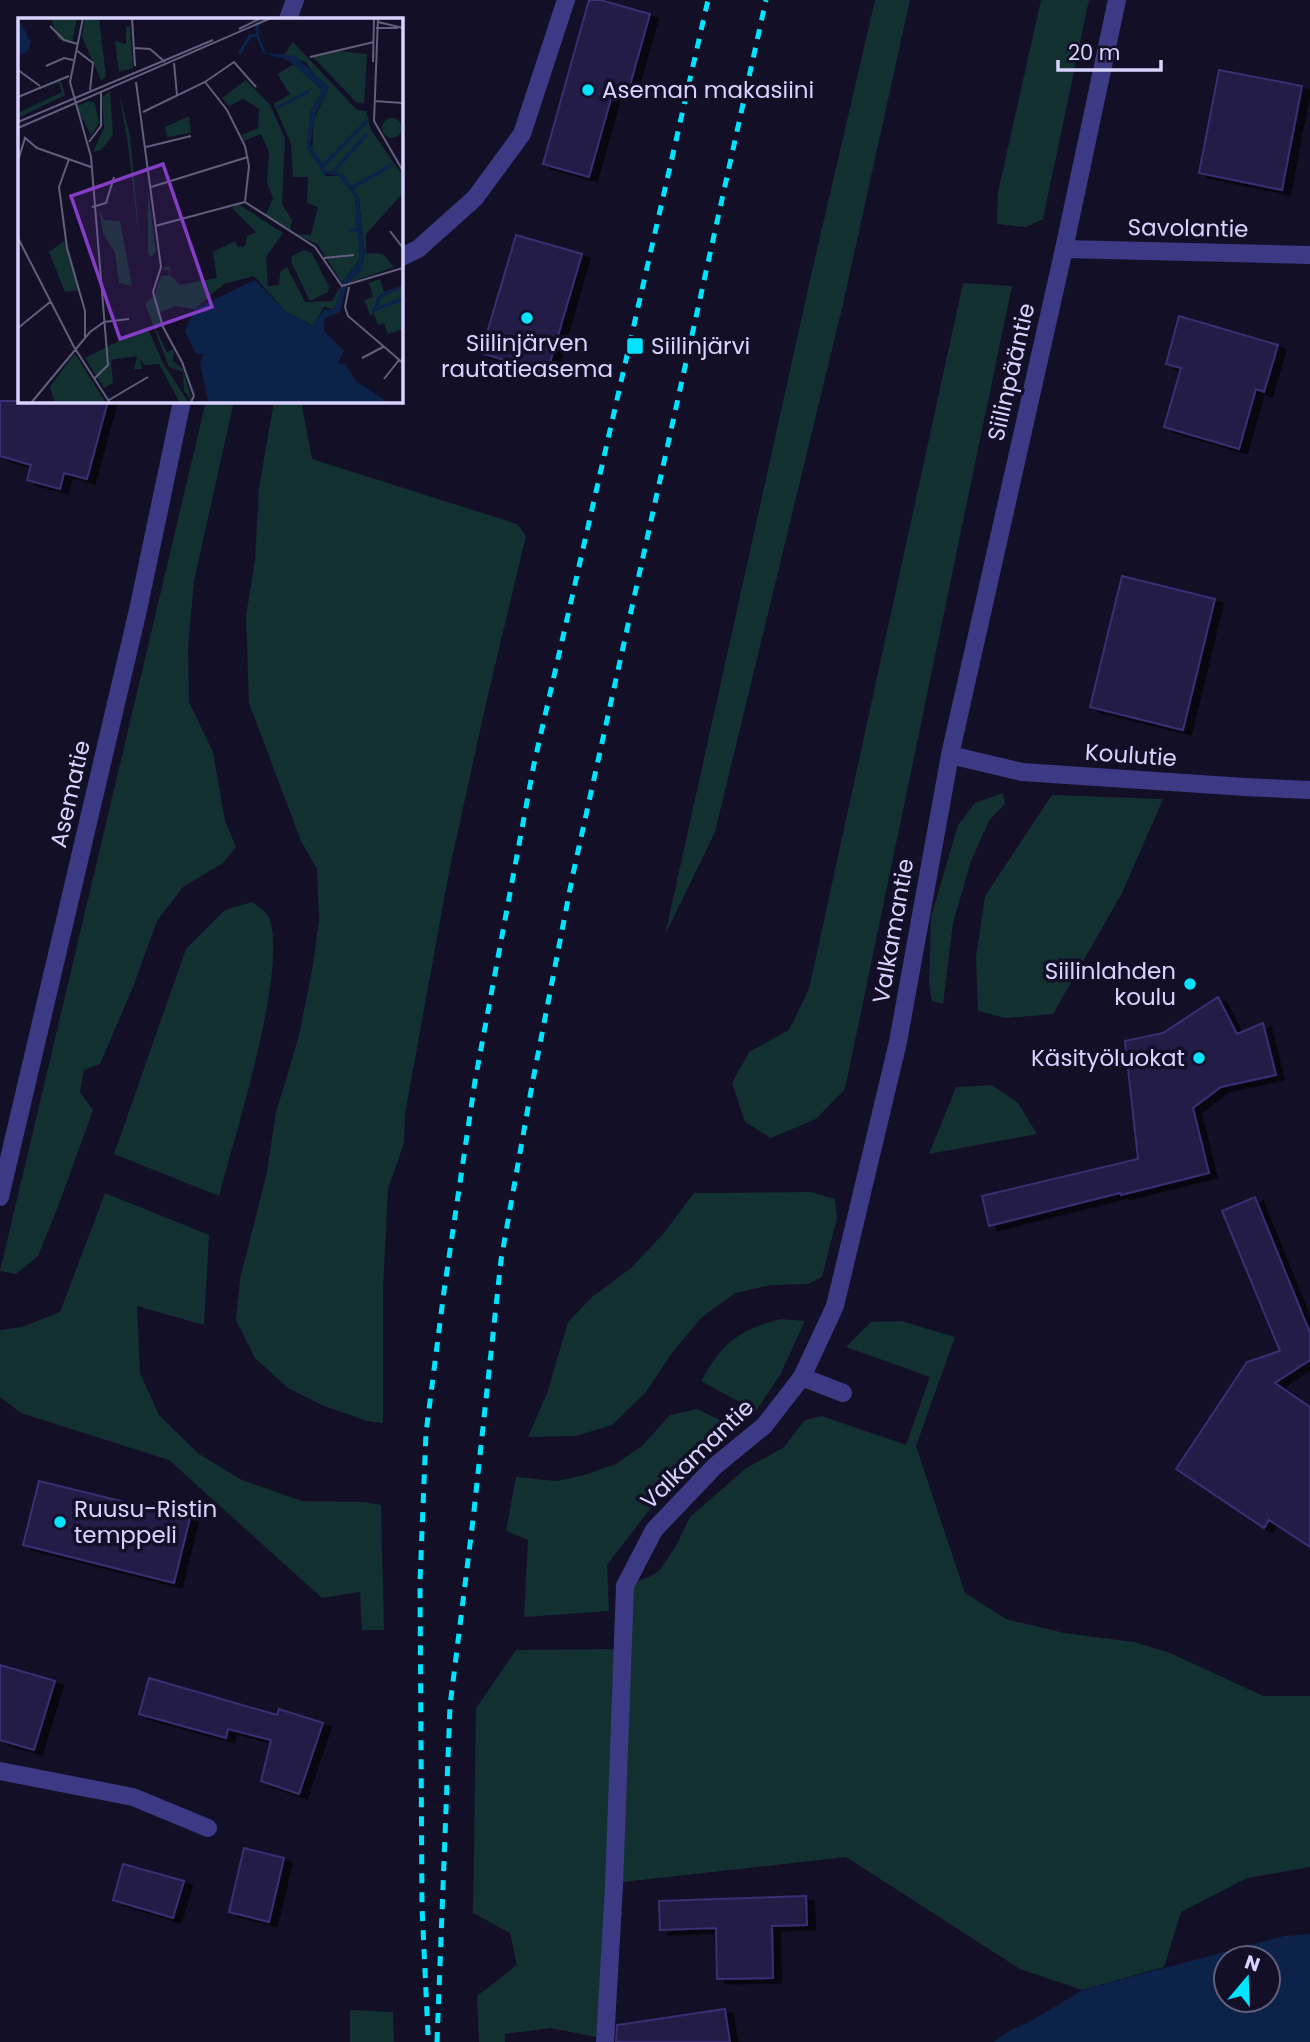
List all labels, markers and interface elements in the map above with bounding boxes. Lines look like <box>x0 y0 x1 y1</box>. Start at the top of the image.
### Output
inset map <box>18 18 402 402</box>
scale bar <box>1058 28 1161 72</box>
text: 20 m <box>1068 38 1121 67</box>
place label: Aseman makasiini <box>602 74 814 106</box>
marker: Aseman makasiini <box>580 82 596 98</box>
street label: Savolantie <box>1127 211 1249 245</box>
street label: Siilinpääntie <box>980 300 1042 444</box>
marker: Siilinjärven rautatieasema <box>519 310 535 326</box>
place label: Siilinjärven rautatieasema <box>441 327 613 385</box>
place label: Siilinjärvi <box>651 330 750 362</box>
marker: Siilinjärvi <box>625 336 645 356</box>
street label: Koulutie <box>1084 736 1178 774</box>
street label: Asematie <box>42 737 98 851</box>
street label: Valkamantie <box>865 856 921 1006</box>
place label: Siilinlahden koulu <box>1045 955 1176 1013</box>
marker: Siilinlahden koulu <box>1182 976 1198 992</box>
place label: Käsityöluokat <box>1031 1042 1185 1074</box>
marker: Käsityöluokat <box>1191 1050 1207 1066</box>
street label: Valkamantie <box>633 1392 761 1516</box>
place label: Ruusu-Ristin temppeli <box>74 1493 217 1551</box>
marker: Ruusu-Ristin temppeli <box>52 1514 68 1530</box>
north arrow <box>1212 1944 1282 2014</box>
text: N <box>1241 1948 1264 1978</box>

